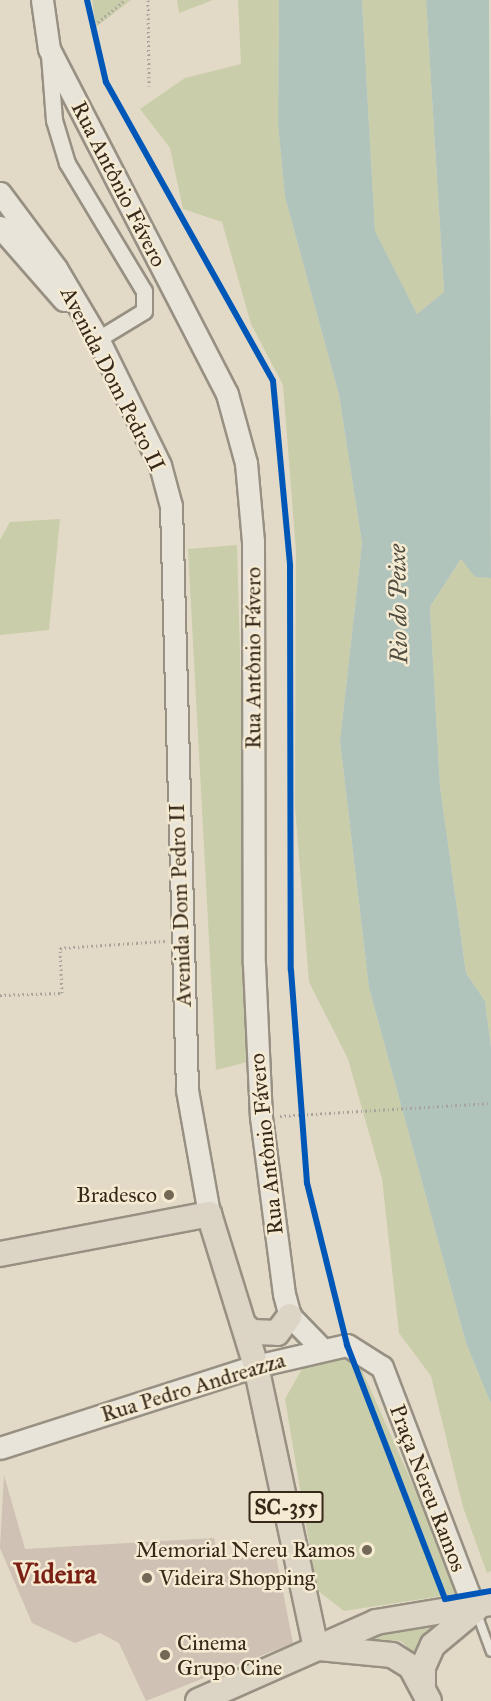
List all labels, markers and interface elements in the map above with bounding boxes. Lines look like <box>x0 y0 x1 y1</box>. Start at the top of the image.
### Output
street label: Rua Antônio Fávero <box>66 97 172 271</box>
street label: Avenida Dom Pedro II <box>55 282 171 476</box>
water label: Rio do Peixe <box>384 544 414 664</box>
street label: Rua Antônio Fávero <box>240 567 266 749</box>
street label: Avenida Dom Pedro II <box>163 803 197 1007</box>
street label: Rua Antônio Fávero <box>243 1052 289 1236</box>
place label: Bradesco <box>76 1182 157 1208</box>
marker: Bradesco <box>162 1188 176 1202</box>
street label: Rua Pedro Andreazza <box>98 1346 288 1428</box>
street label: Praça Nereu Ramos <box>384 1401 472 1575</box>
road number: SC-355 <box>248 1489 324 1525</box>
place label: Memorial Nereu Ramos <box>136 1537 355 1563</box>
marker: Memorial Nereu Ramos <box>360 1543 374 1557</box>
district label: Videira <box>14 1557 96 1591</box>
place label: Videira Shopping <box>159 1565 315 1591</box>
marker: Videira Shopping <box>140 1571 154 1585</box>
place label: Cinema Grupo Cine <box>177 1629 282 1681</box>
marker: Cinema Grupo Cine <box>158 1648 172 1662</box>

